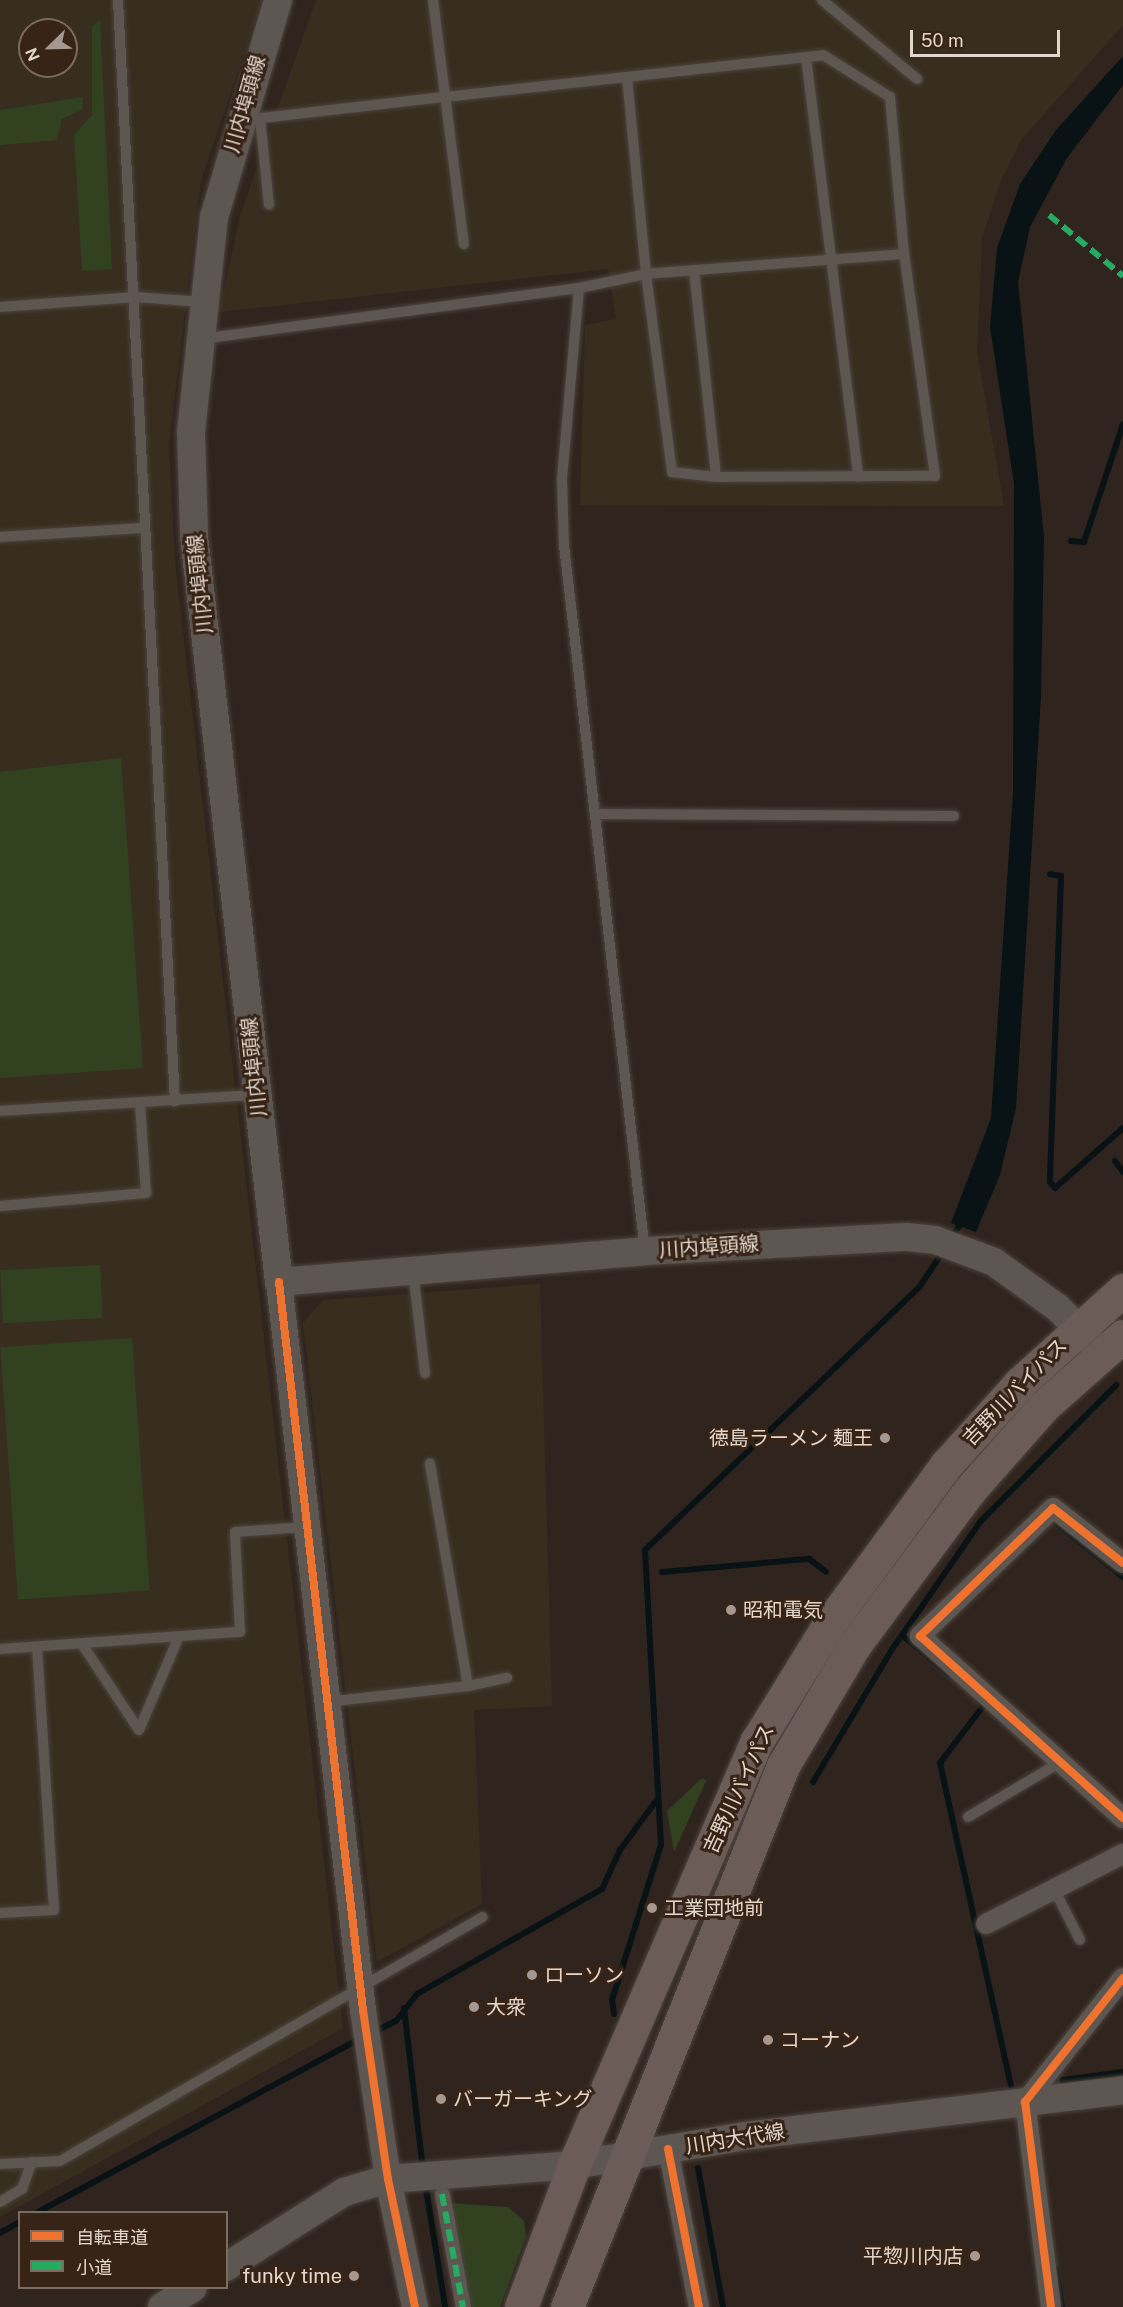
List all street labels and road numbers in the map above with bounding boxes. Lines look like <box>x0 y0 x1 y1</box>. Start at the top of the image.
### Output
street label: 川内埠頭線 <box>220 53 270 155</box>
street label: 川内埠頭線 <box>183 533 217 635</box>
street label: 川内埠頭線 <box>237 1016 271 1118</box>
street label: 川内埠頭線 <box>658 1232 760 1262</box>
street label: 吉野川バイパス <box>958 1333 1072 1451</box>
street label: 吉野川バイパス <box>699 1720 779 1858</box>
street label: 川内大代線 <box>684 2119 786 2159</box>

